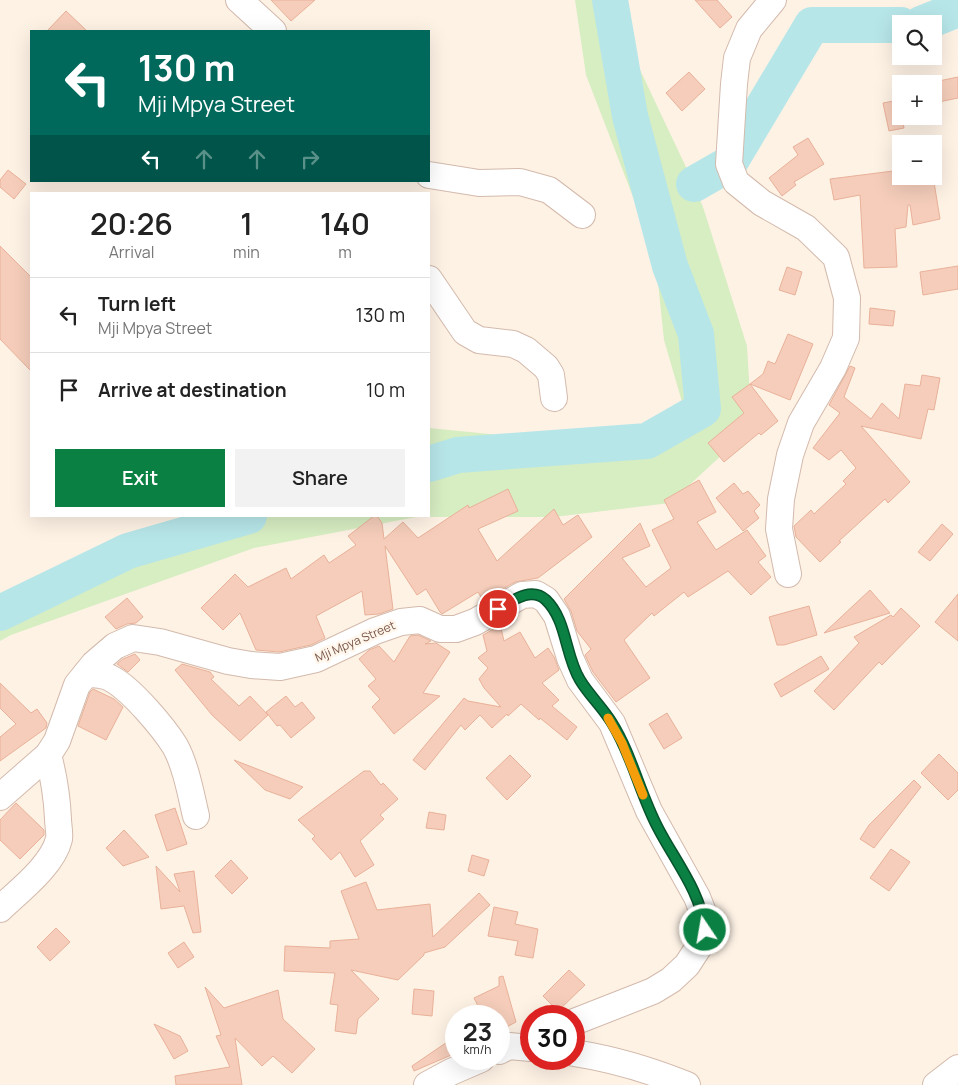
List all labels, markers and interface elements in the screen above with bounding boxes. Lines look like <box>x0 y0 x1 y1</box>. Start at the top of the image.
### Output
map controls <box>892 15 942 185</box>
button: search <box>892 15 942 65</box>
text: 130 m <box>138 44 235 92</box>
icon: left <box>55 50 120 115</box>
button: + <box>892 75 942 125</box>
text: Mji Mpya Street <box>138 89 295 119</box>
button: − <box>892 135 942 185</box>
icon: left <box>137 145 165 173</box>
icon: ahead <box>190 145 218 173</box>
icon: ahead <box>243 145 271 173</box>
icon: right <box>296 145 324 173</box>
text: 20:26 <box>90 203 173 244</box>
text: 1 <box>240 203 253 244</box>
text: 140 <box>320 203 370 244</box>
text: Arrival <box>109 241 154 263</box>
text: min <box>233 241 260 263</box>
text: m <box>338 241 352 263</box>
text: Turn left <box>98 291 176 317</box>
icon: left <box>55 301 83 329</box>
text: 130 m <box>356 302 405 328</box>
text: Mji Mpya Street <box>98 317 212 339</box>
icon: arrive <box>55 376 83 404</box>
text: Arrive at destination <box>98 377 287 403</box>
text: 10 m <box>366 377 405 403</box>
button: Exit <box>55 449 225 507</box>
button: Share <box>235 449 405 507</box>
pin <box>477 588 519 630</box>
icon: arrive <box>484 595 512 623</box>
street label: Mji Mpya Street <box>312 616 398 666</box>
position arrow <box>678 903 730 955</box>
speed limit sign: 30 <box>520 1005 585 1070</box>
text: 23 <box>463 1014 492 1049</box>
text: km/h <box>464 1041 491 1058</box>

